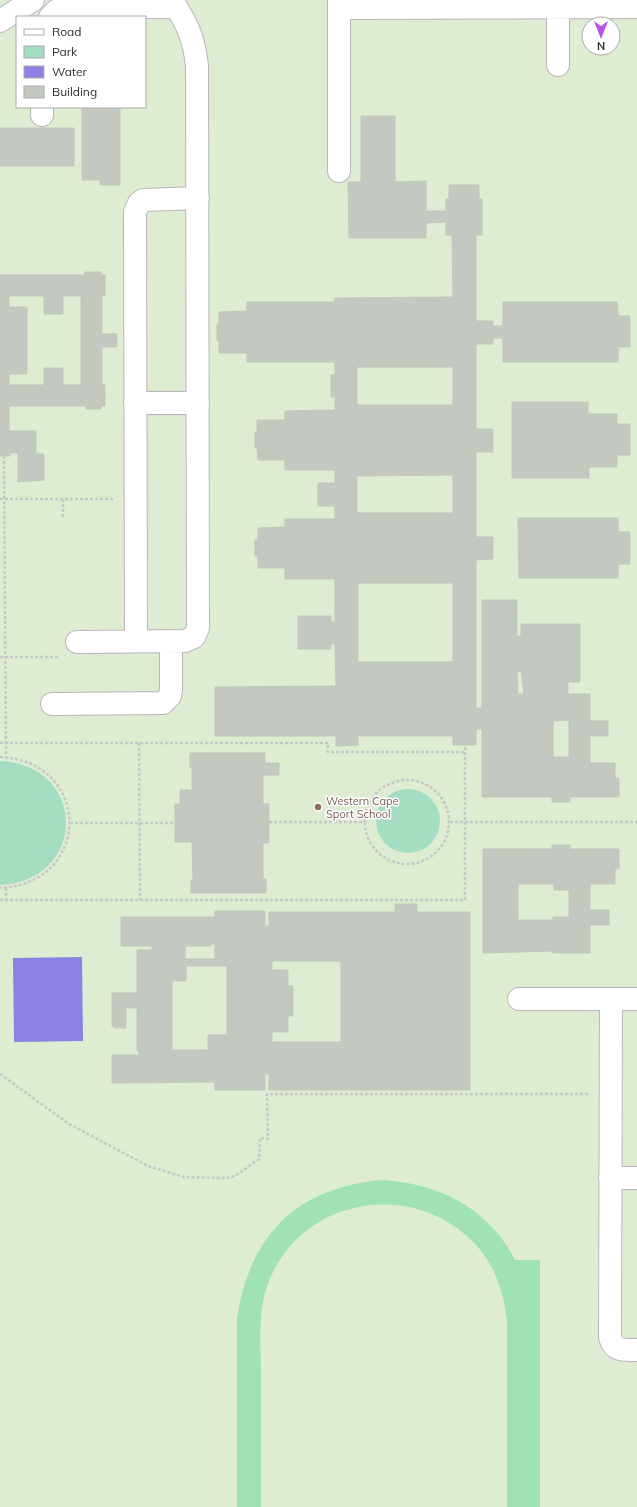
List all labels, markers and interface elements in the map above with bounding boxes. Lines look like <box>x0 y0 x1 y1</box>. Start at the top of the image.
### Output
legend <box>16 16 146 108</box>
north arrow <box>581 16 621 56</box>
text: Road <box>52 24 81 39</box>
text: N <box>597 39 605 53</box>
text: Park <box>52 44 78 59</box>
text: Water <box>52 64 88 79</box>
text: Building <box>52 84 97 99</box>
place label: Western Cape Sport School <box>326 794 399 821</box>
marker: Western Cape Sport School <box>313 802 323 812</box>

